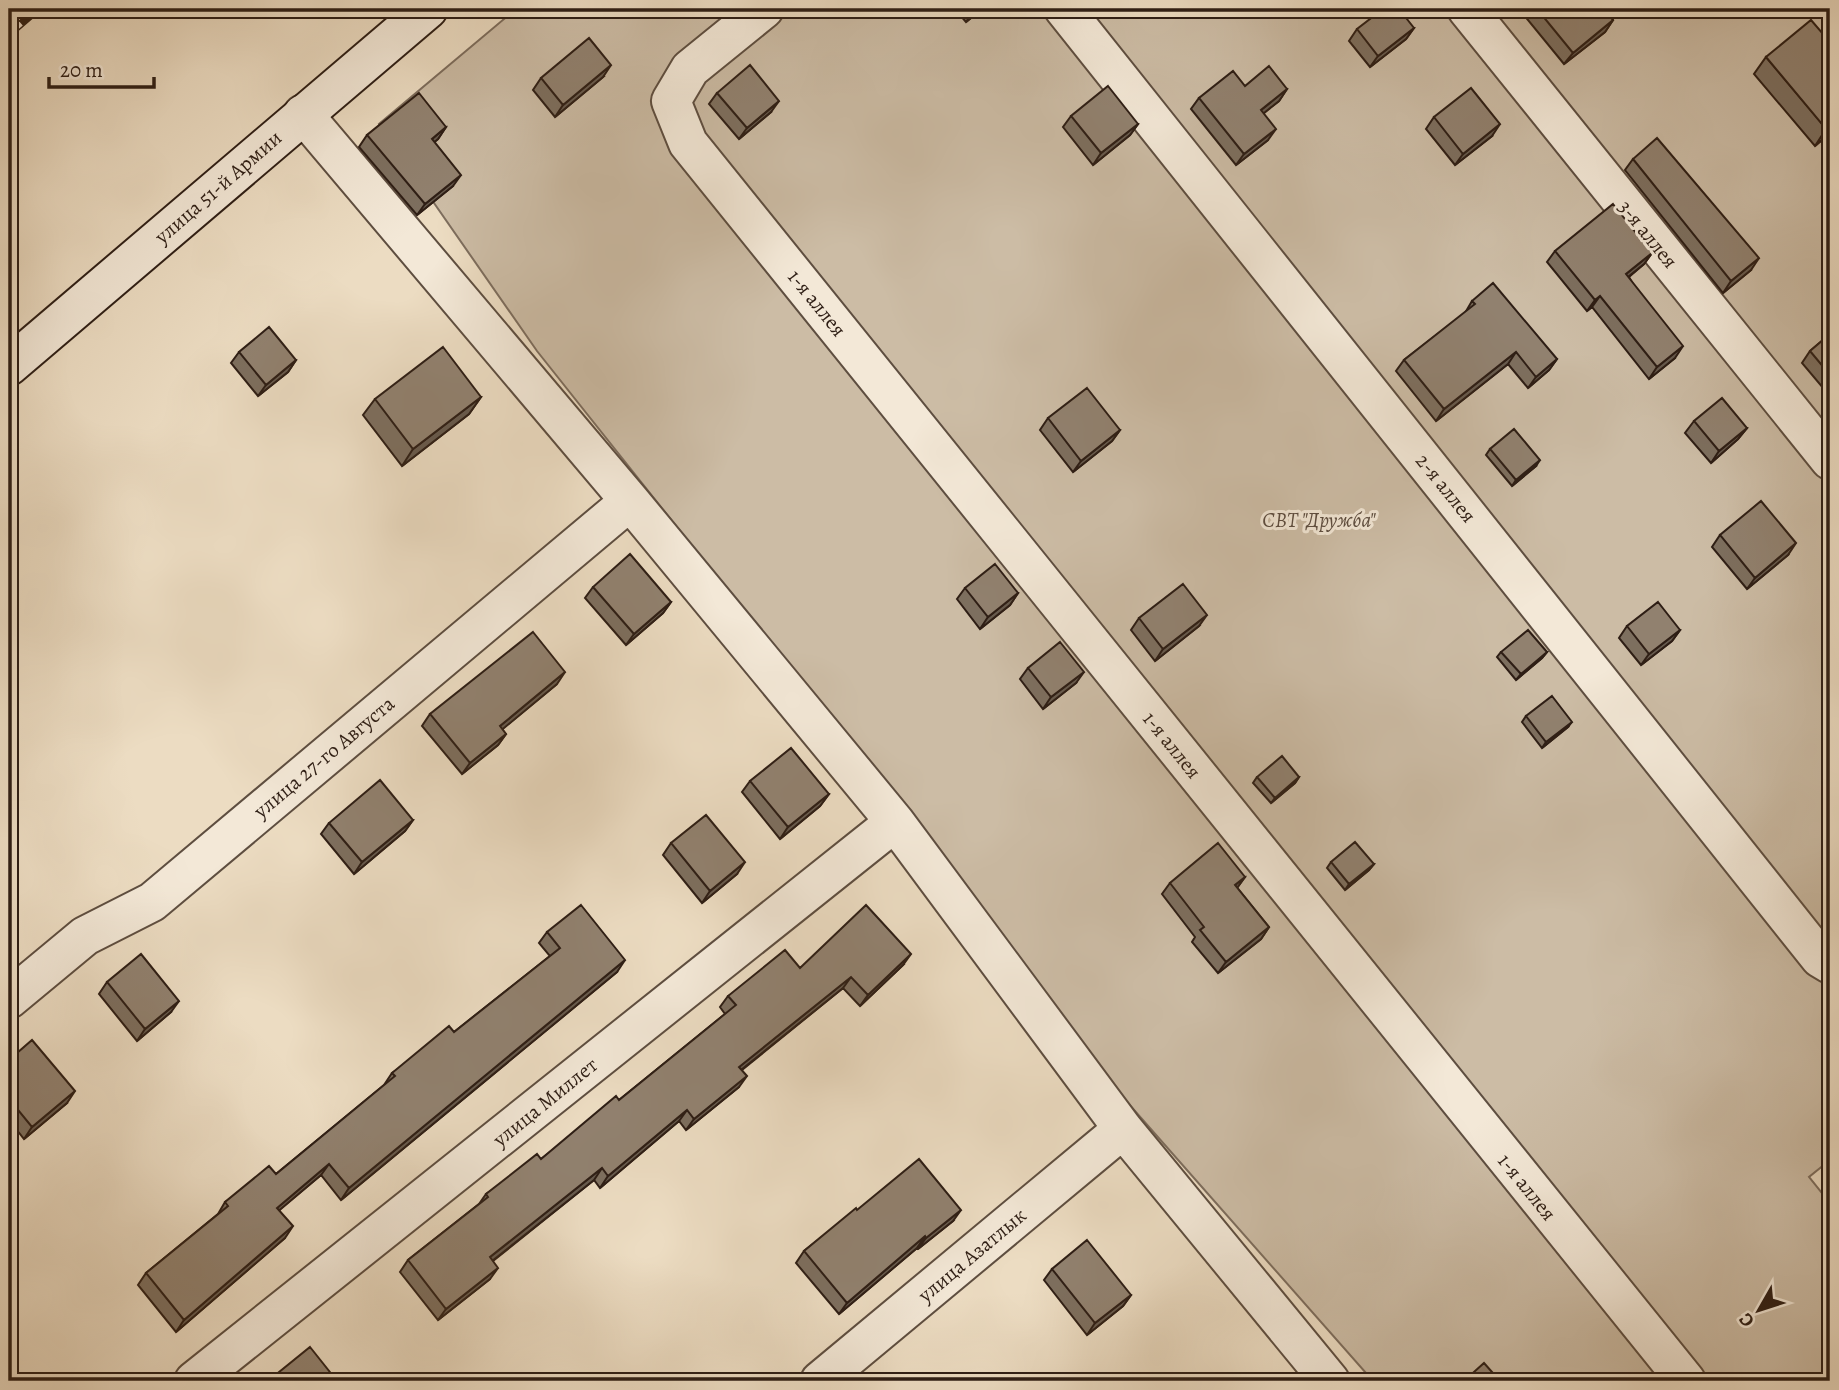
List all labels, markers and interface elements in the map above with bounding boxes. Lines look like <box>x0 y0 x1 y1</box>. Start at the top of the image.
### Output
scale bar <box>49 46 154 90</box>
text: 20 m <box>60 56 103 84</box>
street label: улица 51-й Армии <box>148 124 288 251</box>
street label: 3-я аллея <box>1612 194 1684 274</box>
street label: 1-я аллея <box>781 264 853 342</box>
street label: 2-я аллея <box>1409 447 1483 529</box>
park label: СВТ "Дружба" <box>1262 506 1376 534</box>
street label: улица 27-го Августа <box>247 690 401 825</box>
street label: 1-я аллея <box>1136 706 1208 784</box>
street label: улица Миллет <box>486 1051 603 1154</box>
street label: 1-я аллея <box>1491 1148 1563 1226</box>
street label: улица Азатлык <box>911 1201 1032 1309</box>
north arrow <box>1724 1274 1794 1344</box>
text: С <box>1733 1307 1760 1333</box>

